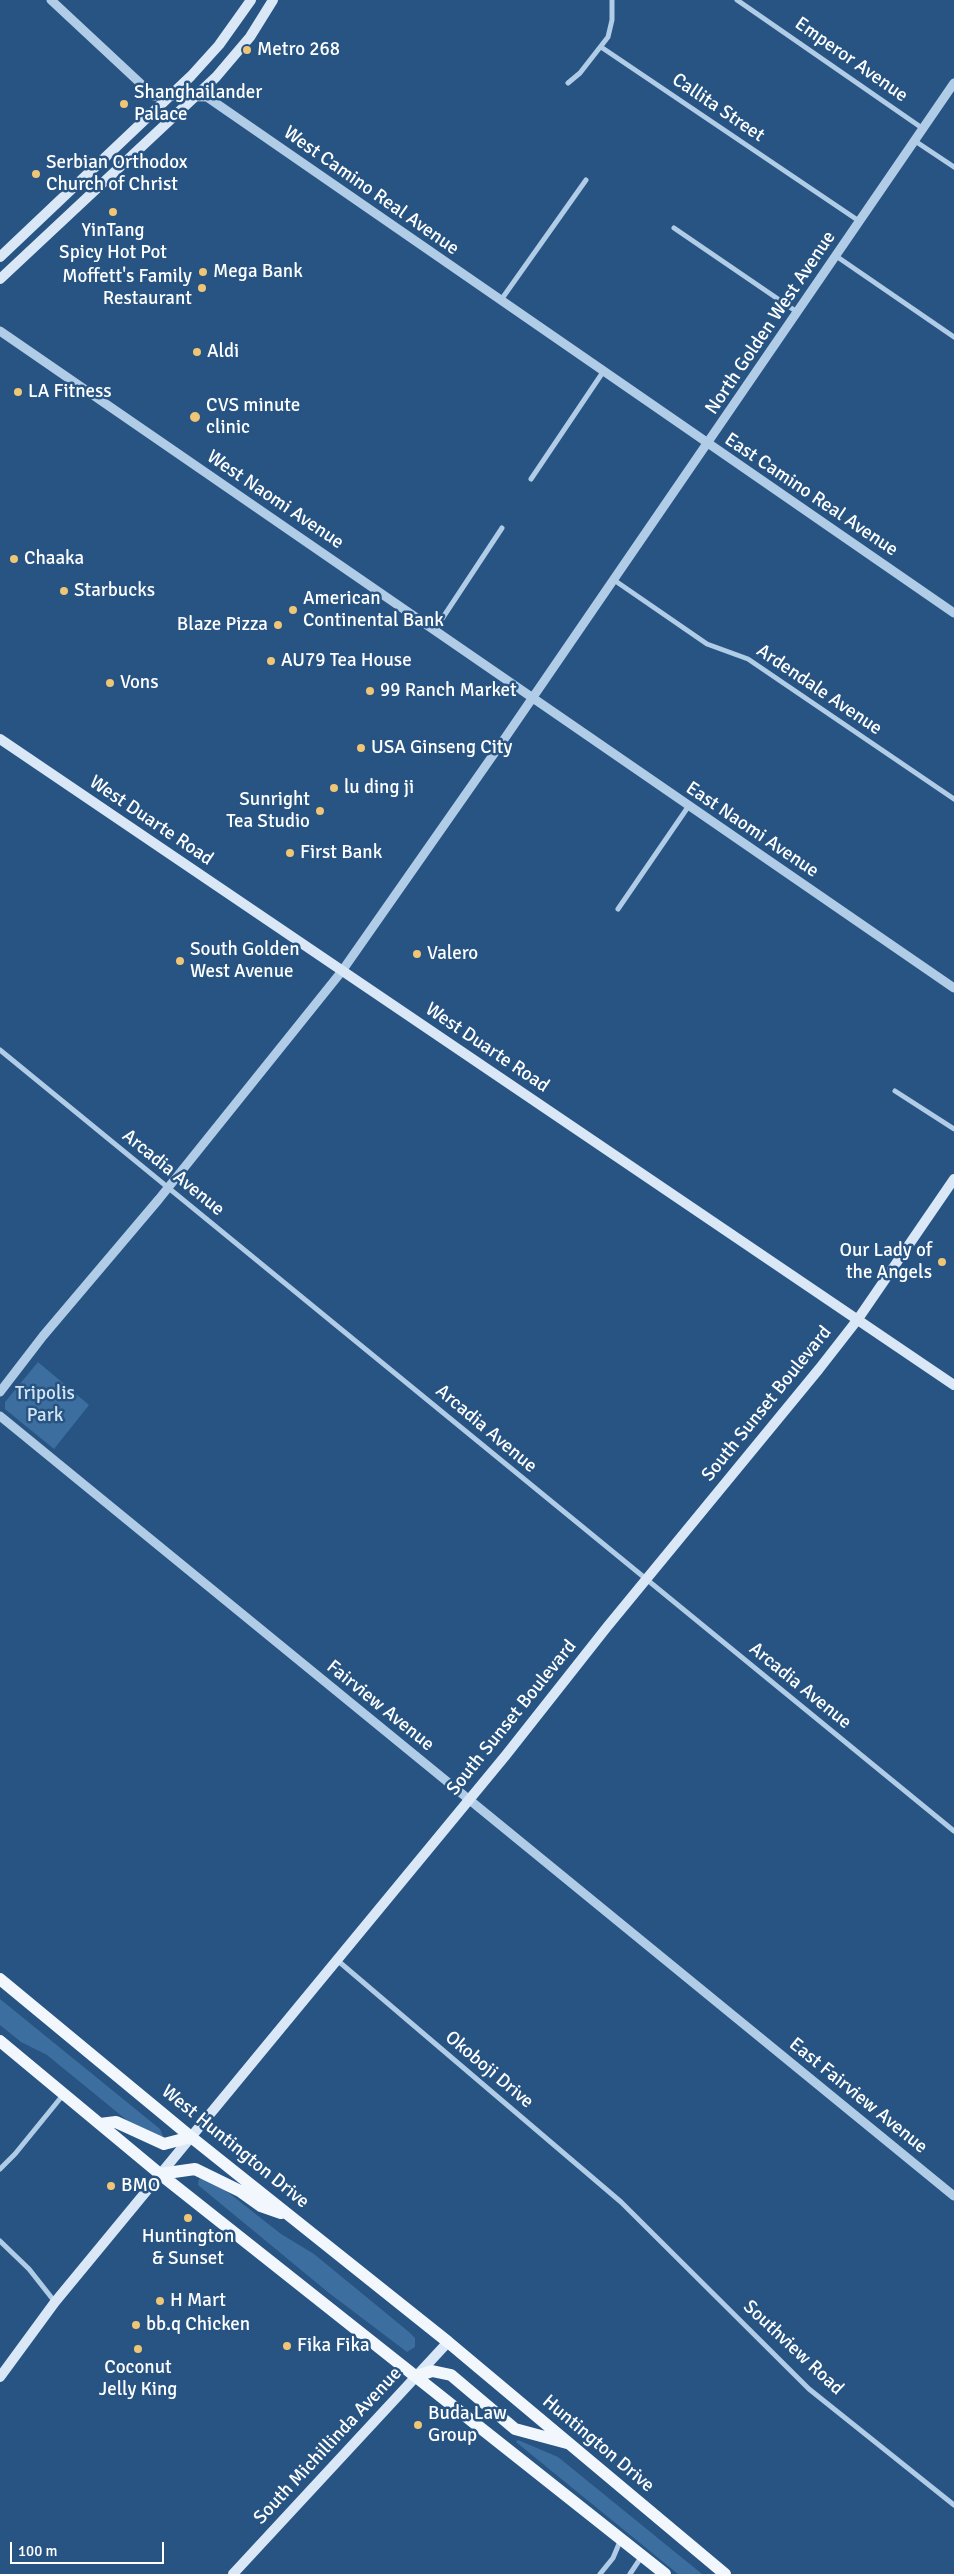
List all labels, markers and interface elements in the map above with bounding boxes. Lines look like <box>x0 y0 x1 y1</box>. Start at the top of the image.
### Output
street label: Emperor Avenue <box>790 13 912 107</box>
place label: Metro 268 <box>257 39 340 61</box>
marker: Metro 268 <box>241 44 253 56</box>
street label: Callita Street <box>667 69 769 147</box>
place label: Shanghailander Palace <box>134 82 262 126</box>
marker: Shanghailander Palace <box>118 98 130 110</box>
street label: West Camino Real Avenue <box>279 122 463 260</box>
place label: Serbian Orthodox Church of Christ <box>46 152 188 196</box>
marker: Serbian Orthodox Church of Christ <box>30 168 42 180</box>
marker: YinTang Spicy Hot Pot <box>107 206 119 218</box>
place label: YinTang Spicy Hot Pot <box>59 220 167 264</box>
street label: North Golden West Avenue <box>701 227 841 419</box>
place label: Mega Bank <box>213 261 303 283</box>
place label: Moffett's Family Restaurant <box>62 266 192 310</box>
marker: Mega Bank <box>197 266 209 278</box>
marker: Moffett's Family Restaurant <box>196 282 208 294</box>
place label: Aldi <box>207 341 239 363</box>
marker: Aldi <box>191 346 203 358</box>
place label: LA Fitness <box>28 381 112 403</box>
marker: LA Fitness <box>12 386 24 398</box>
place label: CVS minute clinic <box>206 395 300 439</box>
marker: CVS minute clinic <box>188 410 202 424</box>
street label: East Camino Real Avenue <box>720 428 902 562</box>
street label: West Naomi Avenue <box>202 446 348 554</box>
place label: Chaaka <box>24 548 84 570</box>
marker: Chaaka <box>8 553 20 565</box>
place label: Starbucks <box>74 580 155 602</box>
marker: Starbucks <box>58 585 70 597</box>
place label: American Continental Bank <box>303 588 444 632</box>
marker: American Continental Bank <box>287 604 299 616</box>
place label: Blaze Pizza <box>177 614 268 636</box>
marker: Blaze Pizza <box>272 619 284 631</box>
street label: Ardendale Avenue <box>752 640 886 740</box>
place label: AU79 Tea House <box>281 650 412 672</box>
marker: AU79 Tea House <box>265 655 277 667</box>
place label: Vons <box>120 672 159 694</box>
marker: Vons <box>104 677 116 689</box>
place label: 99 Ranch Market <box>380 680 517 702</box>
marker: 99 Ranch Market <box>364 685 376 697</box>
place label: USA Ginseng City <box>371 737 512 759</box>
marker: USA Ginseng City <box>355 742 367 754</box>
street label: West Duarte Road <box>85 771 217 871</box>
place label: lu ding ji <box>344 777 414 799</box>
street label: East Naomi Avenue <box>681 777 823 883</box>
marker: lu ding ji <box>328 782 340 794</box>
place label: Sunright Tea Studio <box>226 789 310 833</box>
marker: Sunright Tea Studio <box>314 805 326 817</box>
place label: First Bank <box>300 842 382 864</box>
marker: First Bank <box>284 847 296 859</box>
place label: South Golden West Avenue <box>190 939 300 983</box>
place label: Valero <box>427 943 478 965</box>
marker: Valero <box>411 948 423 960</box>
marker: South Golden West Avenue <box>174 955 186 967</box>
street label: West Duarte Road <box>421 998 553 1098</box>
street label: Arcadia Avenue <box>117 1125 229 1221</box>
place label: Our Lady of the Angels <box>839 1240 932 1284</box>
marker: Our Lady of the Angels <box>936 1256 948 1268</box>
street label: South Sunset Boulevard <box>697 1322 837 1486</box>
street label: Arcadia Avenue <box>431 1380 541 1478</box>
park label: Tripolis Park <box>15 1383 75 1427</box>
street label: South Sunset Boulevard <box>442 1636 582 1800</box>
street label: Arcadia Avenue <box>744 1638 856 1734</box>
street label: Fairview Avenue <box>322 1656 438 1756</box>
street label: Okoboji Drive <box>440 2026 538 2114</box>
street label: East Fairview Avenue <box>784 2033 932 2159</box>
street label: West Huntington Drive <box>157 2080 313 2214</box>
place label: BMO <box>121 2175 160 2197</box>
marker: BMO <box>105 2180 117 2192</box>
marker: Huntington & Sunset <box>182 2212 194 2224</box>
place label: Huntington & Sunset <box>142 2226 234 2270</box>
place label: H Mart <box>170 2290 226 2312</box>
marker: H Mart <box>154 2295 166 2307</box>
street label: Southview Road <box>738 2296 848 2400</box>
place label: bb.q Chicken <box>146 2314 250 2336</box>
marker: bb.q Chicken <box>130 2319 142 2331</box>
place label: Fika Fika <box>297 2335 370 2357</box>
marker: Fika Fika <box>281 2340 293 2352</box>
marker: Coconut Jelly King <box>132 2343 144 2355</box>
place label: Coconut Jelly King <box>99 2357 177 2401</box>
street label: South Michillinda Avenue <box>249 2363 407 2529</box>
street label: Huntington Drive <box>537 2390 659 2498</box>
place label: Buda Law Group <box>428 2403 507 2447</box>
marker: Buda Law Group <box>412 2419 424 2431</box>
scale bar <box>12 2532 166 2564</box>
text: 100 m <box>18 2542 58 2560</box>

